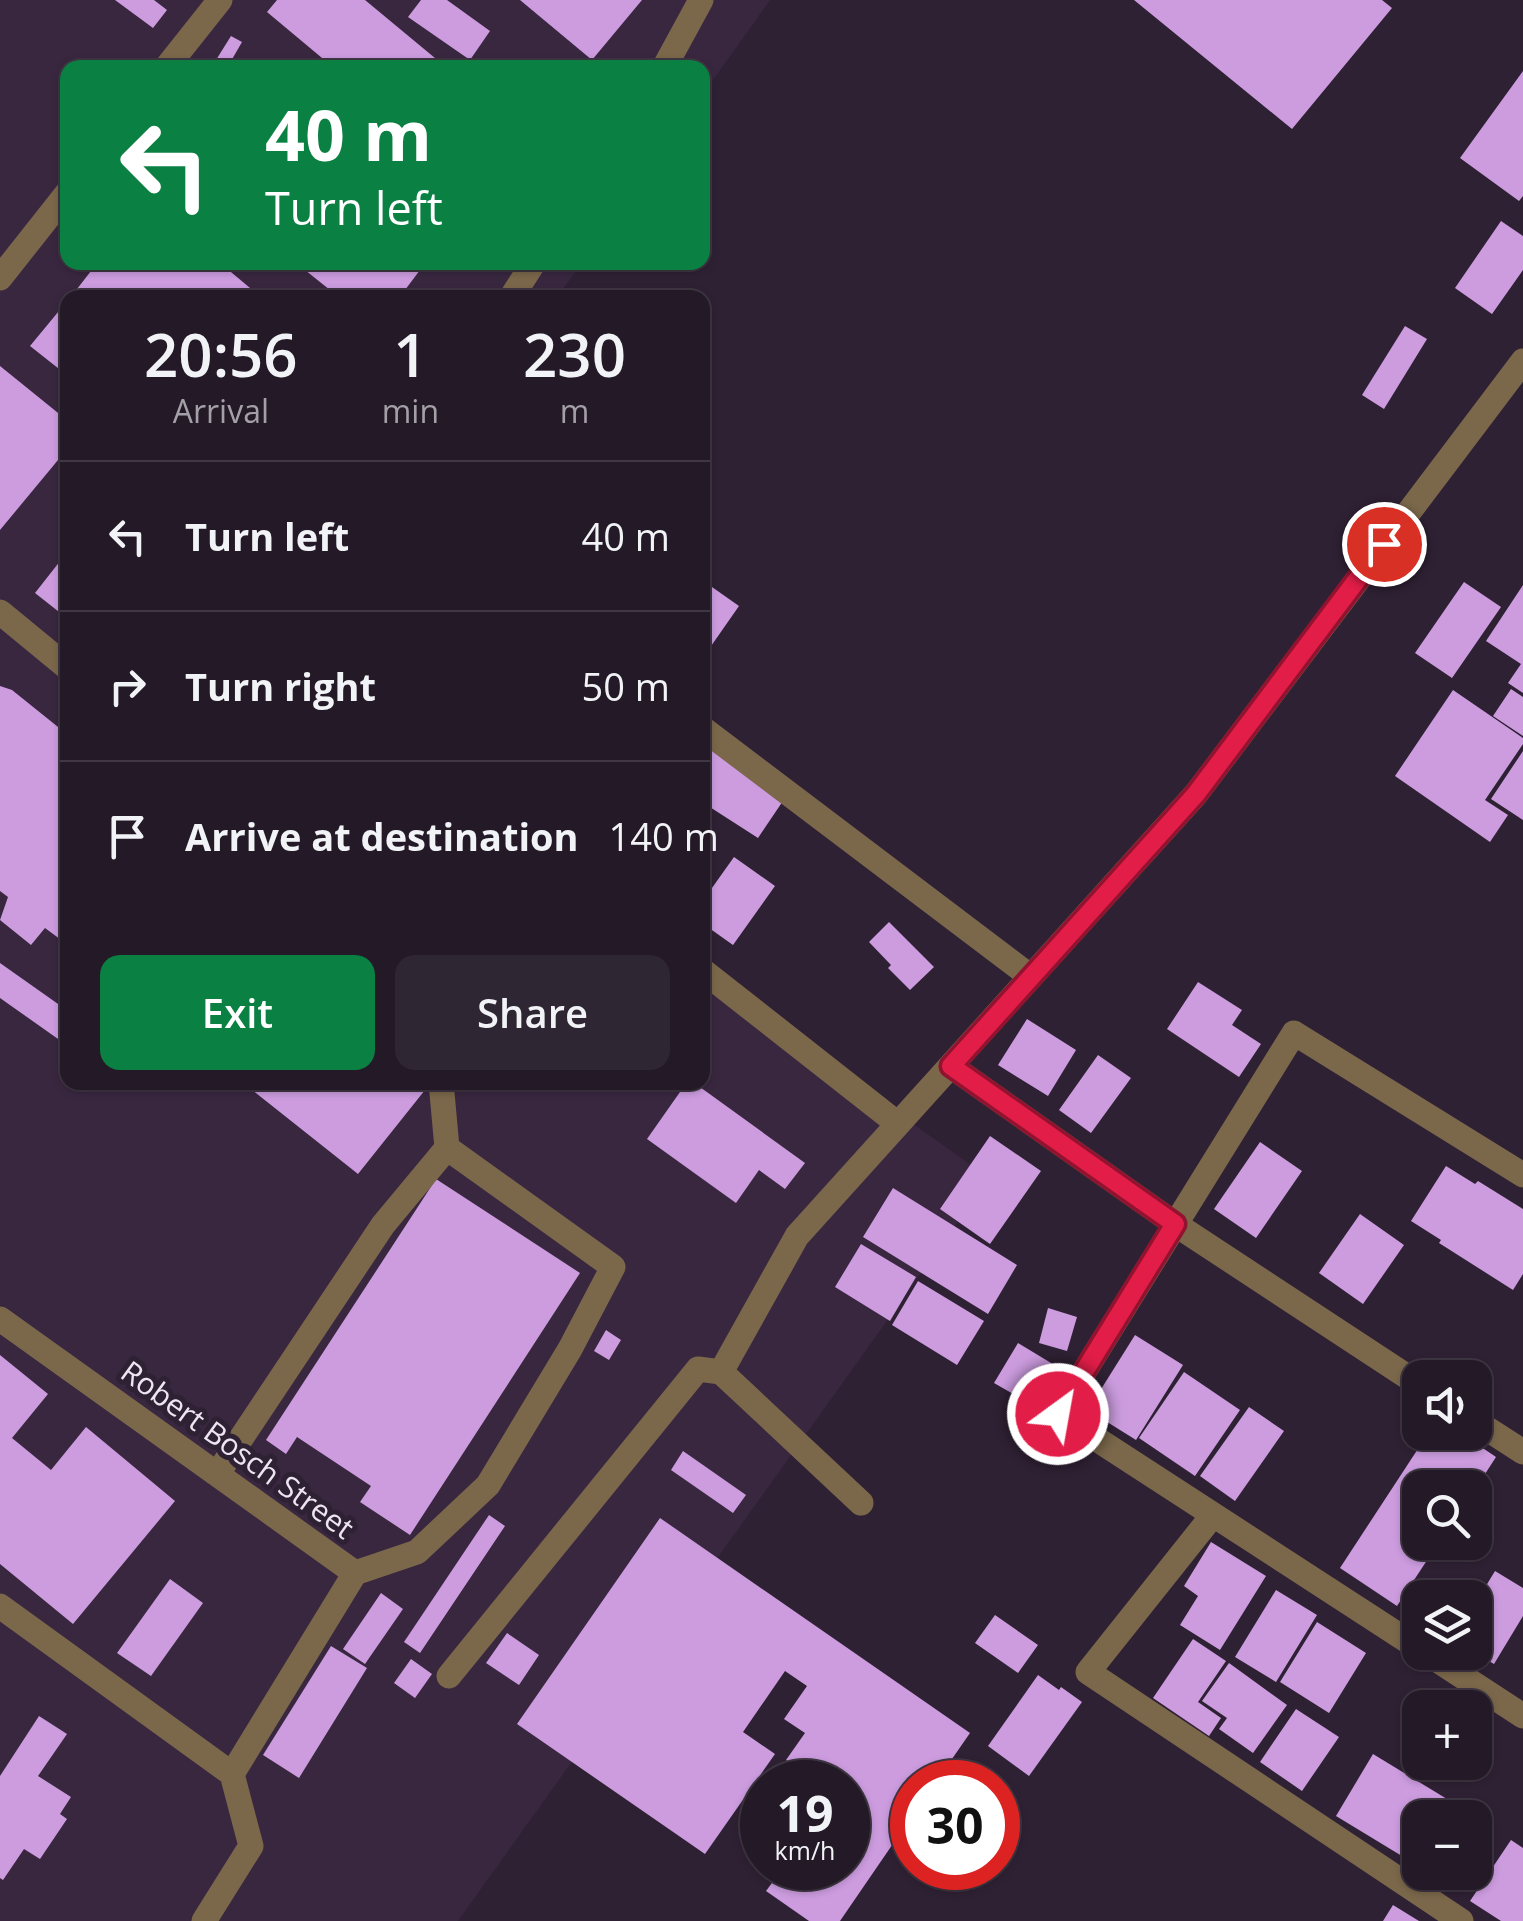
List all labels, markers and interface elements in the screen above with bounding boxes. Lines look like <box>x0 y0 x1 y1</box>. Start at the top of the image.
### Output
text: 40 m <box>265 86 432 182</box>
icon: left <box>100 100 230 230</box>
text: Turn left <box>265 177 443 238</box>
text: 20:56 <box>144 313 298 395</box>
text: 1 <box>393 313 428 395</box>
text: 230 <box>523 313 626 395</box>
text: Arrival <box>173 389 269 432</box>
text: min <box>382 389 439 432</box>
text: m <box>560 389 589 432</box>
pin <box>1342 502 1427 587</box>
icon: left <box>100 509 155 564</box>
text: Turn left <box>185 510 349 562</box>
text: 40 m <box>581 510 670 562</box>
icon: arrive <box>1357 517 1412 572</box>
icon: right <box>100 659 155 714</box>
text: Turn right <box>185 660 376 712</box>
text: 50 m <box>581 660 670 712</box>
icon: arrive <box>100 809 155 864</box>
text: Arrive at destination <box>185 810 579 862</box>
text: 140 m <box>609 810 719 862</box>
button: Exit <box>100 955 375 1070</box>
button: Share <box>395 955 670 1070</box>
street label: Robert Bosch Street <box>113 1351 363 1547</box>
map controls <box>1402 1360 1492 1890</box>
button: sound <box>1402 1360 1492 1450</box>
position arrow <box>1006 1362 1110 1466</box>
button: search <box>1402 1470 1492 1560</box>
button: layers <box>1402 1580 1492 1670</box>
button: + <box>1402 1690 1492 1780</box>
speed limit sign: 30 <box>890 1760 1020 1890</box>
text: 19 <box>776 1779 834 1847</box>
button: − <box>1402 1800 1492 1890</box>
text: km/h <box>775 1833 835 1867</box>

